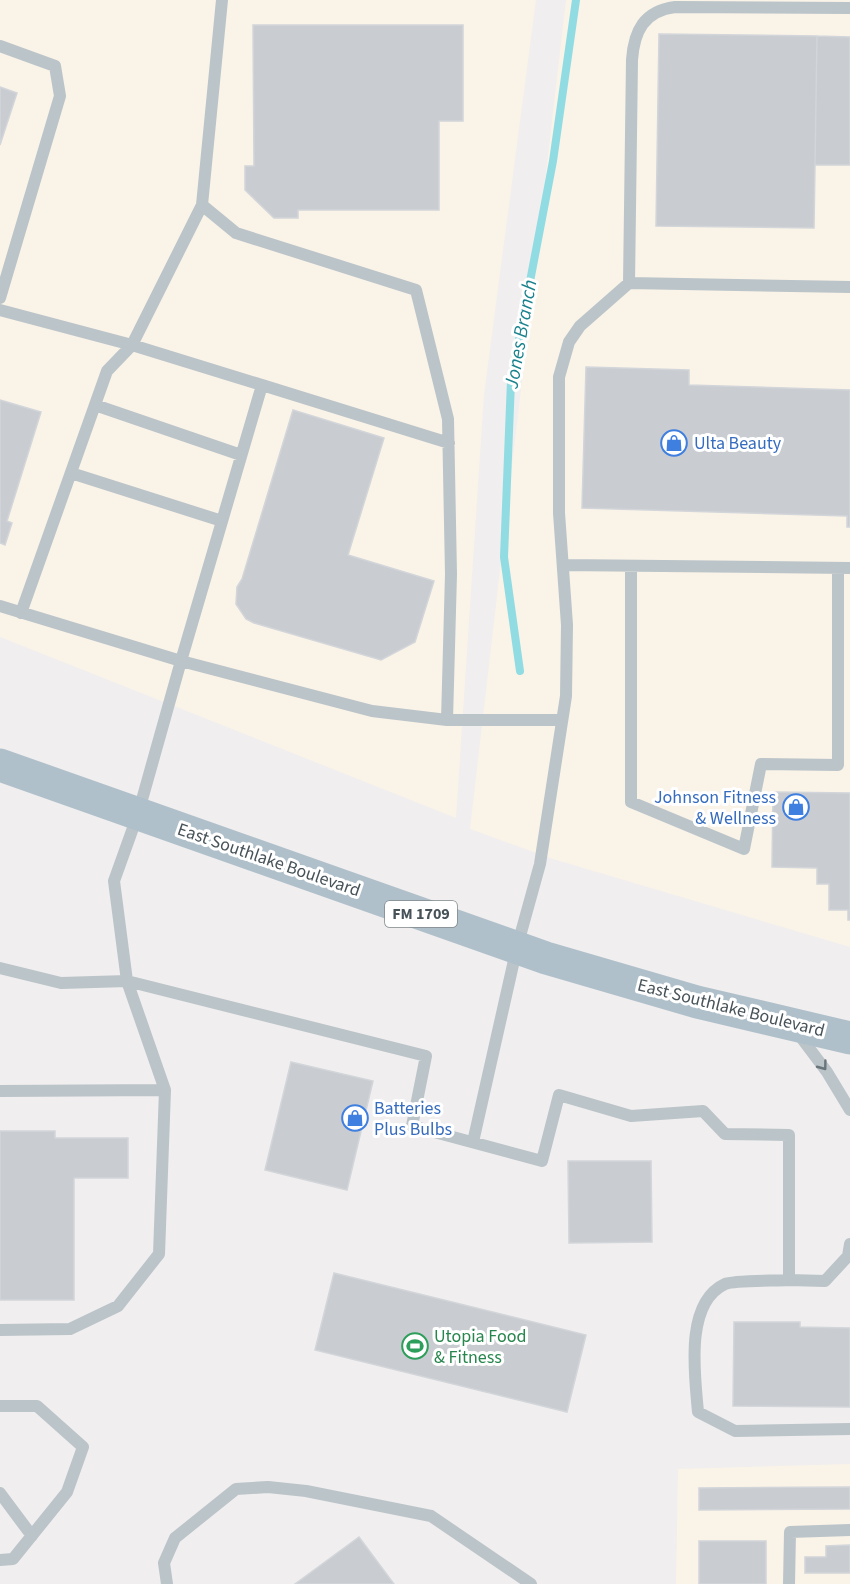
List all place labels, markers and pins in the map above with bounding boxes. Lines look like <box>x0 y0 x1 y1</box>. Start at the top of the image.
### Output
shop icon: Ulta Beauty <box>659 428 689 458</box>
place label: Ulta Beauty <box>694 431 782 456</box>
place label: Johnson Fitness & Wellness <box>654 785 776 831</box>
shop icon: Johnson Fitness & Wellness <box>781 792 811 822</box>
place label: Batteries Plus Bulbs <box>374 1096 452 1142</box>
shop icon: Batteries Plus Bulbs <box>340 1103 370 1133</box>
place label: Utopia Food & Fitness <box>434 1324 526 1370</box>
sports icon: Utopia Food & Fitness <box>400 1331 430 1361</box>

